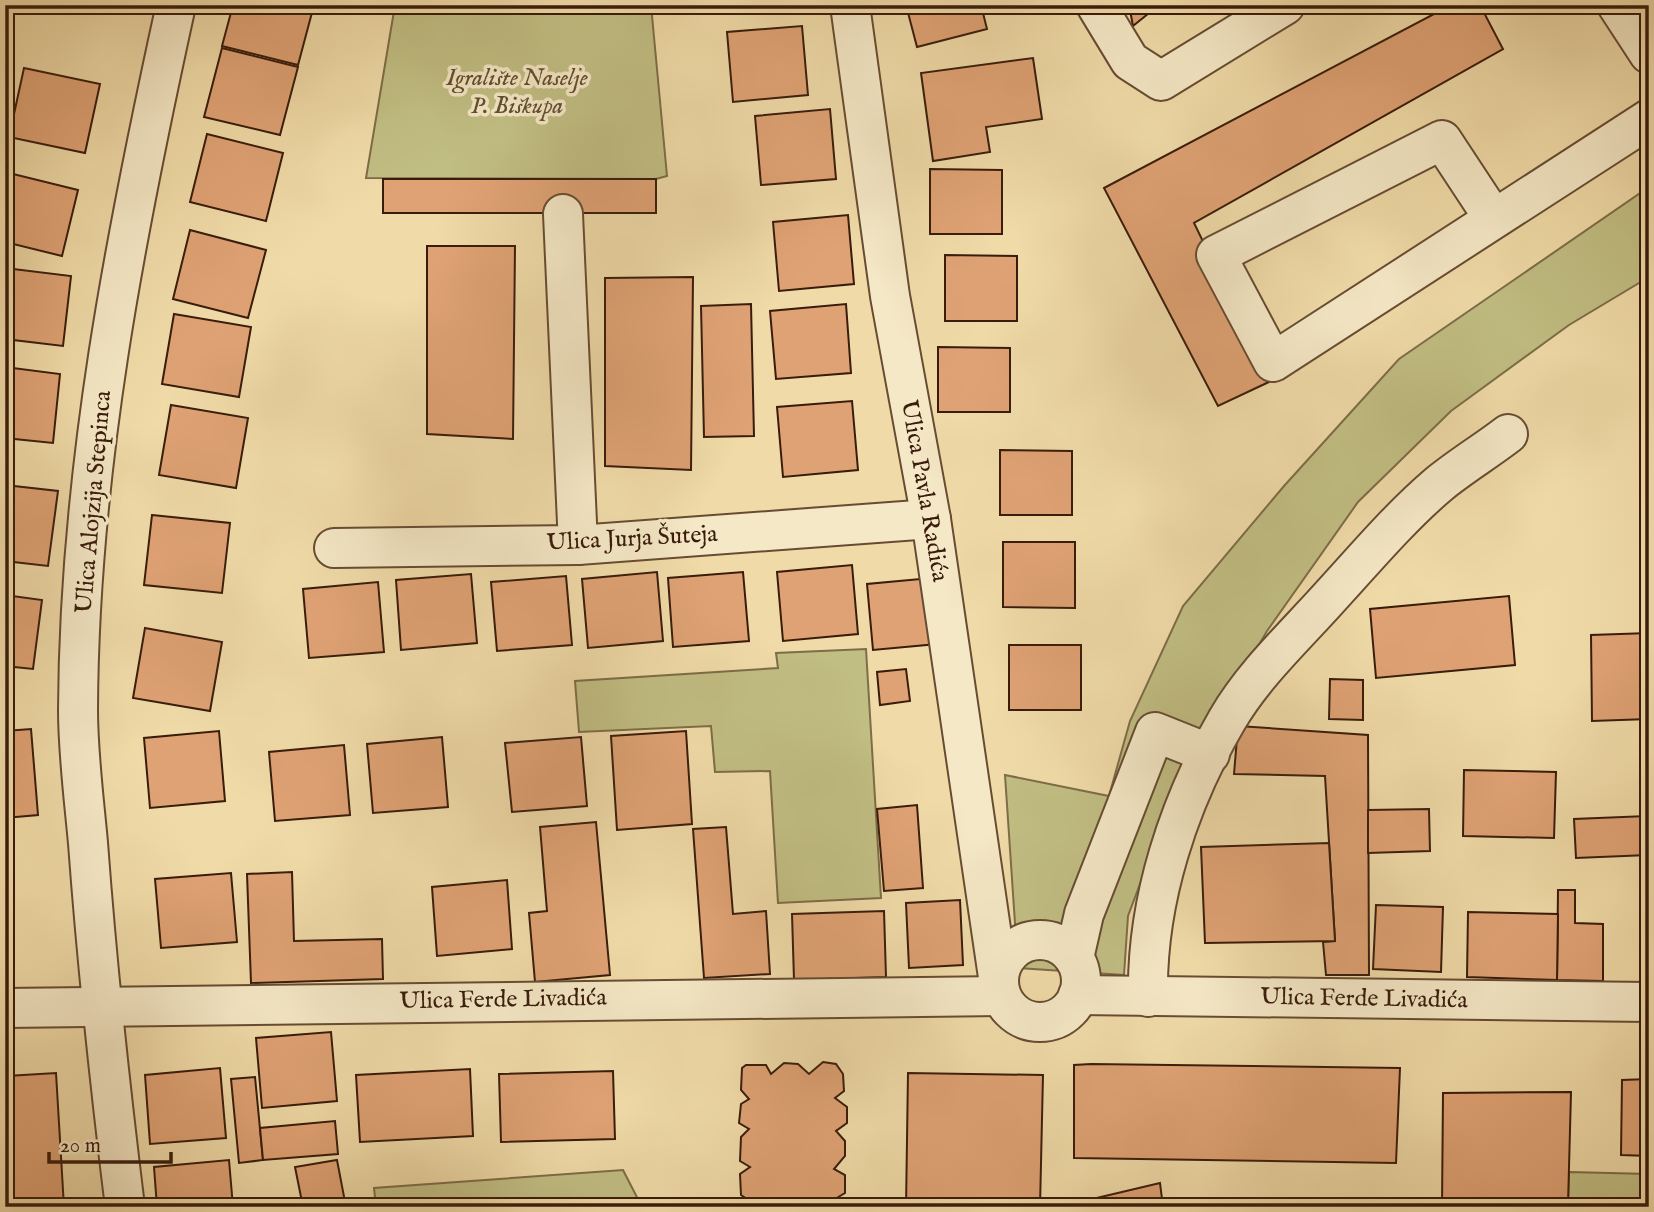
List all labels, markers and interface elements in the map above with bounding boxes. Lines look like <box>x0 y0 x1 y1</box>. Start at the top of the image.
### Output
park label: Igralište Naselje P. Biškupa <box>445 63 588 122</box>
street label: Ulica Alojzija Stepinca <box>69 389 119 615</box>
street label: Ulica Pavla Radića <box>893 398 955 585</box>
street label: Ulica Jurja Šuteja <box>546 519 719 559</box>
street label: Ulica Ferde Livadića <box>1260 982 1469 1016</box>
street label: Ulica Ferde Livadića <box>399 983 608 1017</box>
scale bar <box>49 1121 172 1165</box>
text: 20 m <box>60 1133 101 1160</box>

